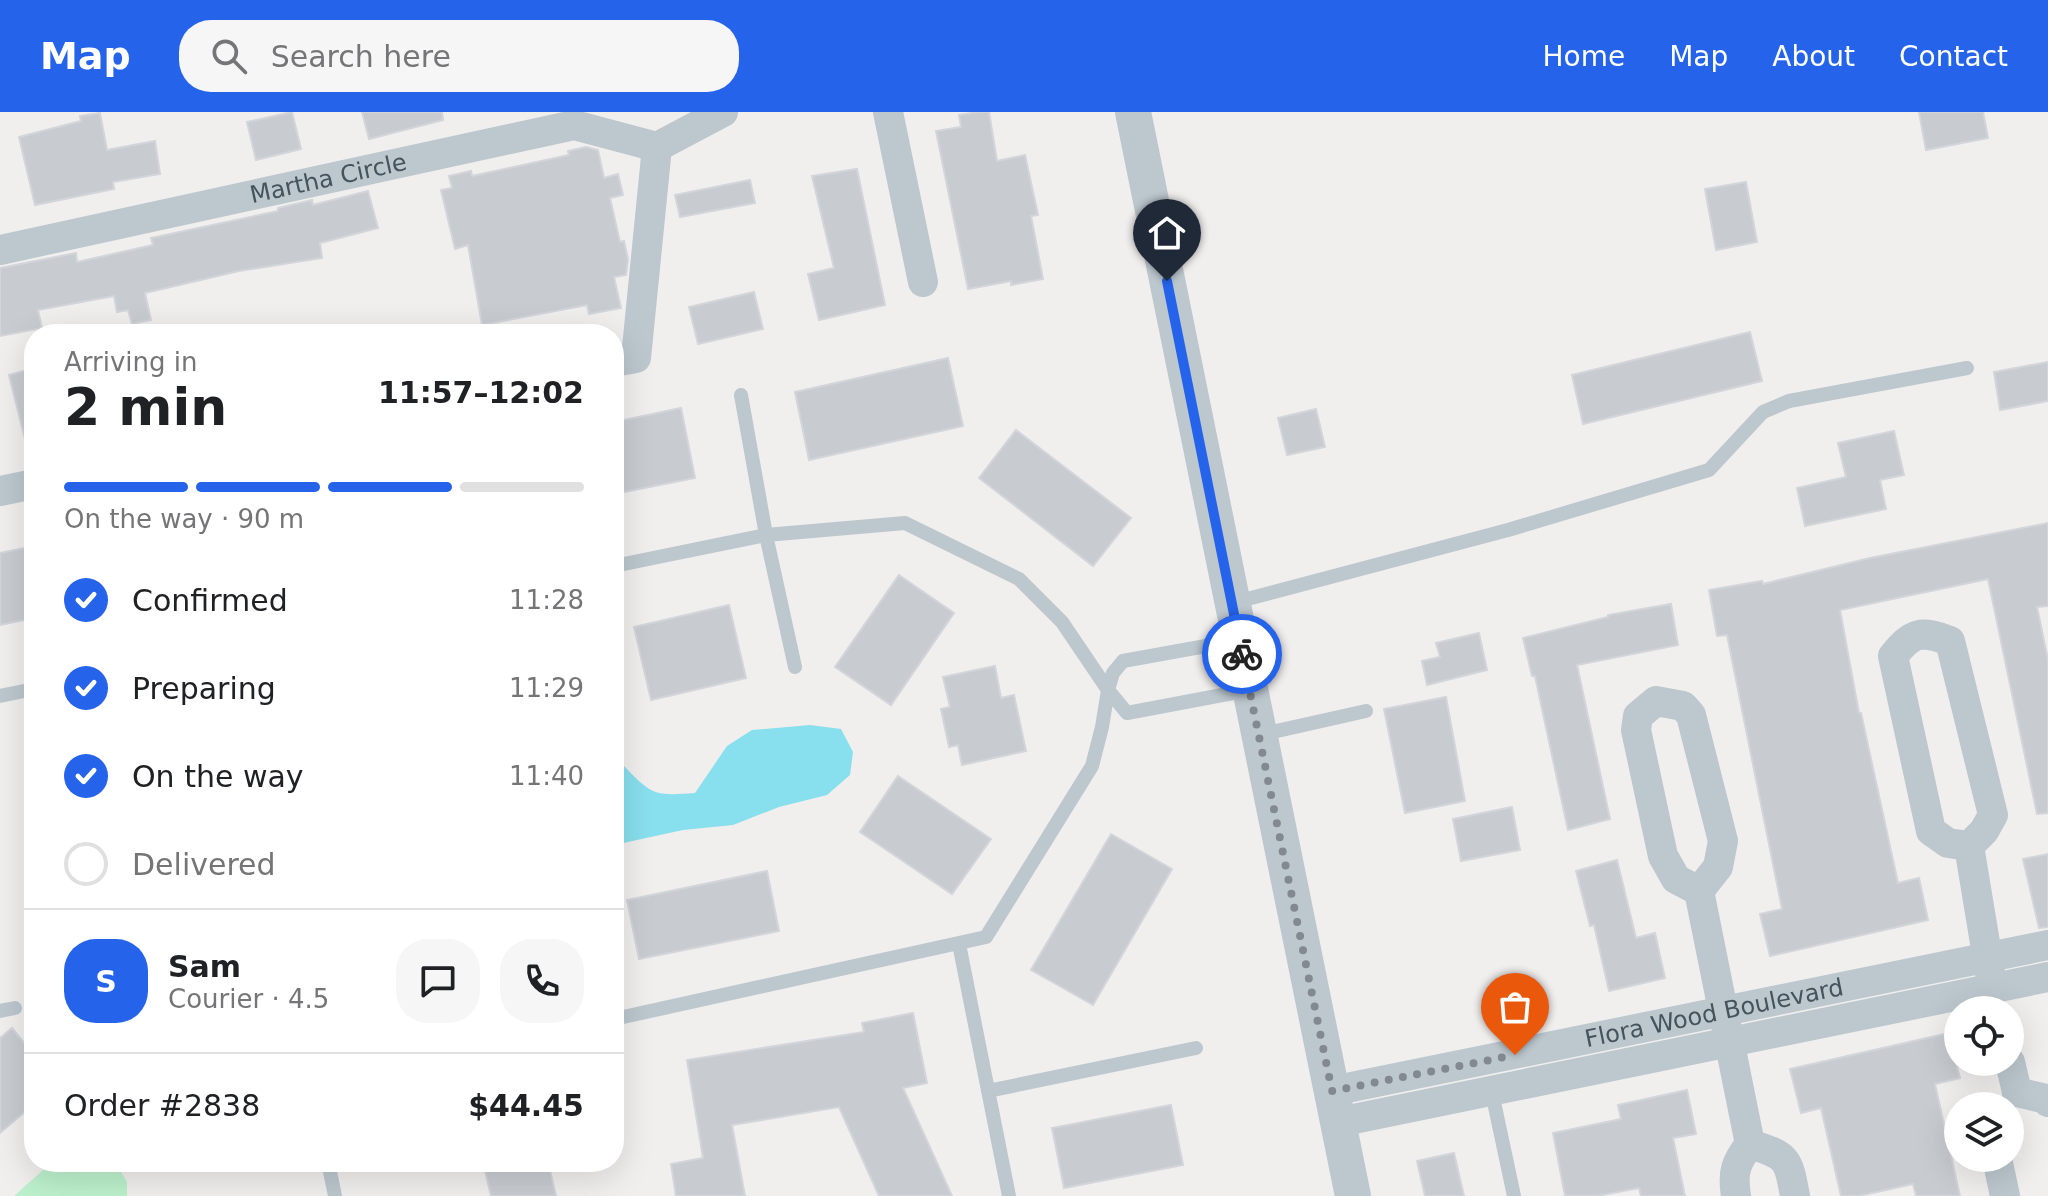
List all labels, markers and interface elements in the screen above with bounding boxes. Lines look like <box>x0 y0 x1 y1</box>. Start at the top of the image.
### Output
search box <box>179 20 739 92</box>
text: Map <box>40 34 131 78</box>
icon: search <box>207 34 251 78</box>
text: Search here <box>271 39 451 74</box>
text: Home <box>1542 40 1625 73</box>
text: Map <box>1669 40 1728 73</box>
text: About <box>1772 40 1855 73</box>
text: Contact <box>1899 40 2008 73</box>
street label: Martha Circle <box>247 148 409 209</box>
pin <box>1133 199 1201 281</box>
icon: home <box>1145 211 1189 255</box>
text: Arriving in <box>64 347 198 377</box>
text: 11:57–12:02 <box>378 375 584 410</box>
text: 2 min <box>64 377 227 437</box>
text: On the way · 90 m <box>64 504 304 534</box>
icon: check <box>64 578 108 622</box>
text: Confirmed <box>132 583 288 618</box>
text: 11:28 <box>509 585 584 615</box>
courier <box>1202 614 1282 694</box>
icon: bike <box>1220 632 1264 676</box>
icon: check <box>64 666 108 710</box>
text: Preparing <box>132 671 276 706</box>
text: 11:29 <box>509 673 584 703</box>
icon: check <box>64 754 108 798</box>
text: On the way <box>132 759 304 794</box>
text: 11:40 <box>509 761 584 791</box>
text: Delivered <box>132 847 276 882</box>
button: chat <box>396 939 480 1023</box>
button: phone <box>500 939 584 1023</box>
text: Sam <box>168 949 241 984</box>
text: S <box>95 964 117 999</box>
pin <box>1481 973 1549 1055</box>
street label: Flora Wood Boulevard <box>1582 973 1846 1053</box>
text: Courier · 4.5 <box>168 984 329 1014</box>
icon: bag <box>1493 985 1537 1029</box>
map controls <box>1944 996 2024 1172</box>
button: locate <box>1944 996 2024 1076</box>
text: Order #2838 <box>64 1088 260 1123</box>
text: $44.45 <box>468 1088 584 1123</box>
button: layers <box>1944 1092 2024 1172</box>

